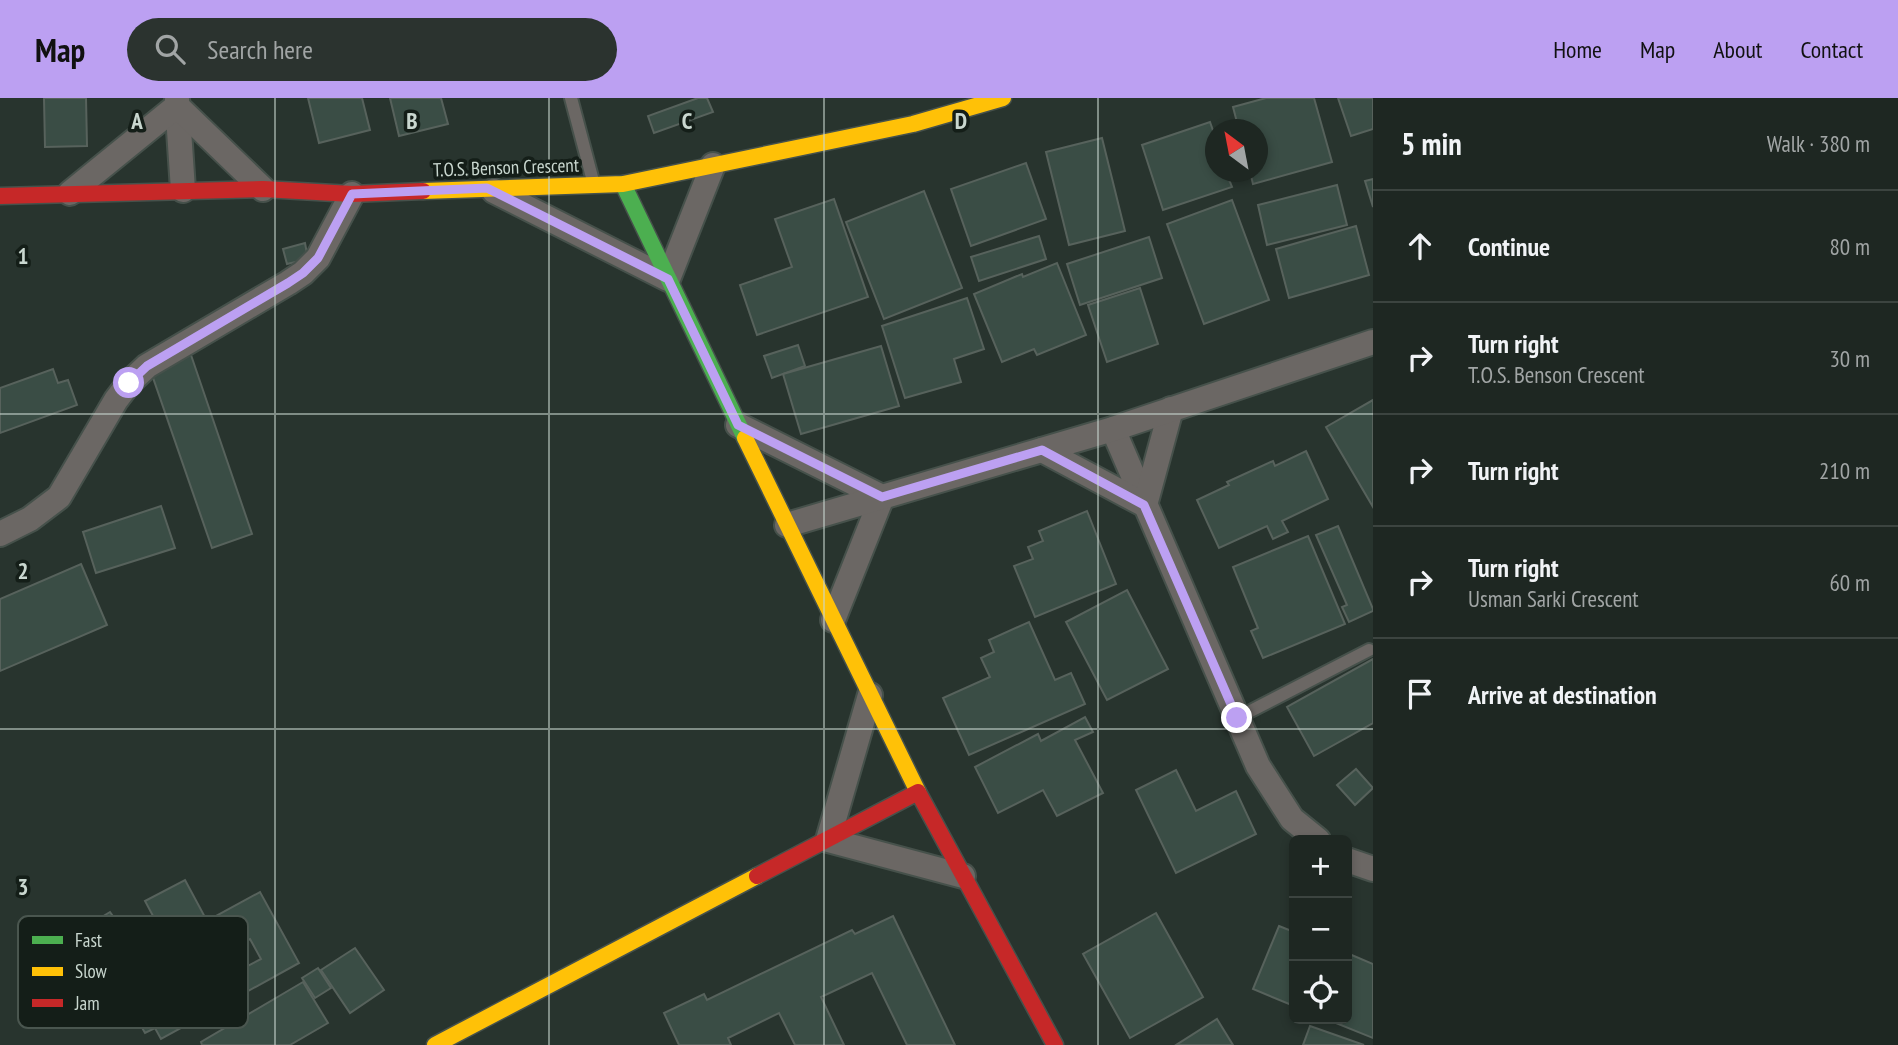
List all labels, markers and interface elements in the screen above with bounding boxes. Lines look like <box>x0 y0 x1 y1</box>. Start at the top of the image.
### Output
search box <box>127 18 617 81</box>
text: Map <box>35 28 85 71</box>
icon: search <box>151 30 189 68</box>
text: Search here <box>207 33 313 66</box>
text: Home <box>1553 34 1602 65</box>
text: Map <box>1640 34 1675 65</box>
text: About <box>1713 34 1762 65</box>
text: Contact <box>1800 34 1863 65</box>
text: A <box>130 106 143 135</box>
text: B <box>406 106 418 135</box>
text: C <box>682 106 693 135</box>
text: D <box>955 106 967 135</box>
north arrow <box>1205 119 1268 182</box>
text: 5 min <box>1401 124 1462 163</box>
text: Walk · 380 m <box>1767 129 1870 158</box>
street label: T.O.S. Benson Crescent <box>433 152 580 182</box>
icon: ahead <box>1401 227 1439 265</box>
text: Continue <box>1468 230 1550 263</box>
text: 80 m <box>1829 232 1870 261</box>
text: 1 <box>18 241 29 270</box>
text: Turn right <box>1468 327 1559 360</box>
icon: right <box>1401 339 1439 377</box>
text: 30 m <box>1829 344 1870 373</box>
text: T.O.S. Benson Crescent <box>1468 360 1645 389</box>
route start <box>113 367 144 398</box>
icon: right <box>1401 451 1439 489</box>
text: Turn right <box>1468 454 1559 487</box>
text: 210 m <box>1819 456 1870 485</box>
text: Turn right <box>1468 551 1559 584</box>
text: 2 <box>18 556 29 585</box>
icon: right <box>1401 563 1439 601</box>
text: 60 m <box>1829 568 1870 597</box>
text: Usman Sarki Crescent <box>1468 584 1639 613</box>
icon: arrive <box>1401 675 1439 713</box>
text: Arrive at destination <box>1468 678 1657 711</box>
route end <box>1221 702 1252 733</box>
map controls <box>1289 835 1352 1024</box>
button: + <box>1289 835 1352 898</box>
text: 3 <box>18 872 29 901</box>
button: − <box>1289 898 1352 961</box>
legend <box>18 916 248 1028</box>
text: Fast <box>75 928 103 952</box>
text: Slow <box>75 959 108 983</box>
button: locate <box>1289 961 1352 1024</box>
text: Jam <box>74 991 100 1015</box>

